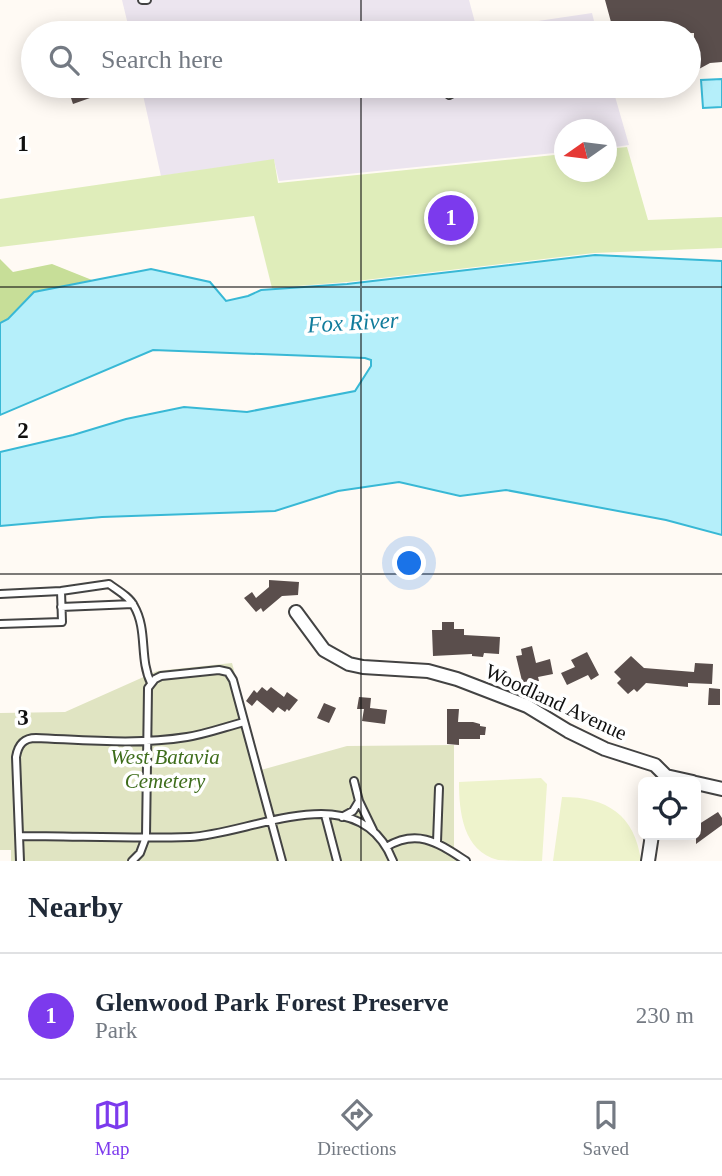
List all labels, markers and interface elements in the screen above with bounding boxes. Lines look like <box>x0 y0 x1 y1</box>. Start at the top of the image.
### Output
search box <box>21 21 701 98</box>
icon: search <box>45 41 83 79</box>
text: Search here <box>101 45 223 74</box>
north arrow <box>554 119 617 182</box>
text: 1 <box>17 131 29 156</box>
pin: 1 <box>428 192 474 244</box>
water label: Fox River <box>306 308 400 337</box>
text: 2 <box>17 418 29 443</box>
your location <box>392 546 426 580</box>
street label: Woodland Avenue <box>481 659 631 745</box>
text: 3 <box>17 705 29 730</box>
park label: West Batavia Cemetery <box>110 745 220 793</box>
map controls <box>638 777 701 840</box>
button: locate <box>638 777 701 840</box>
text: Nearby <box>28 890 123 923</box>
text: Glenwood Park Forest Preserve <box>95 988 449 1017</box>
text: 1 <box>45 1003 57 1028</box>
text: 230 m <box>636 1003 694 1028</box>
text: Park <box>95 1018 137 1043</box>
tab: Map <box>93 1096 131 1160</box>
tab: Directions <box>317 1096 396 1160</box>
tab: Saved <box>582 1096 629 1160</box>

